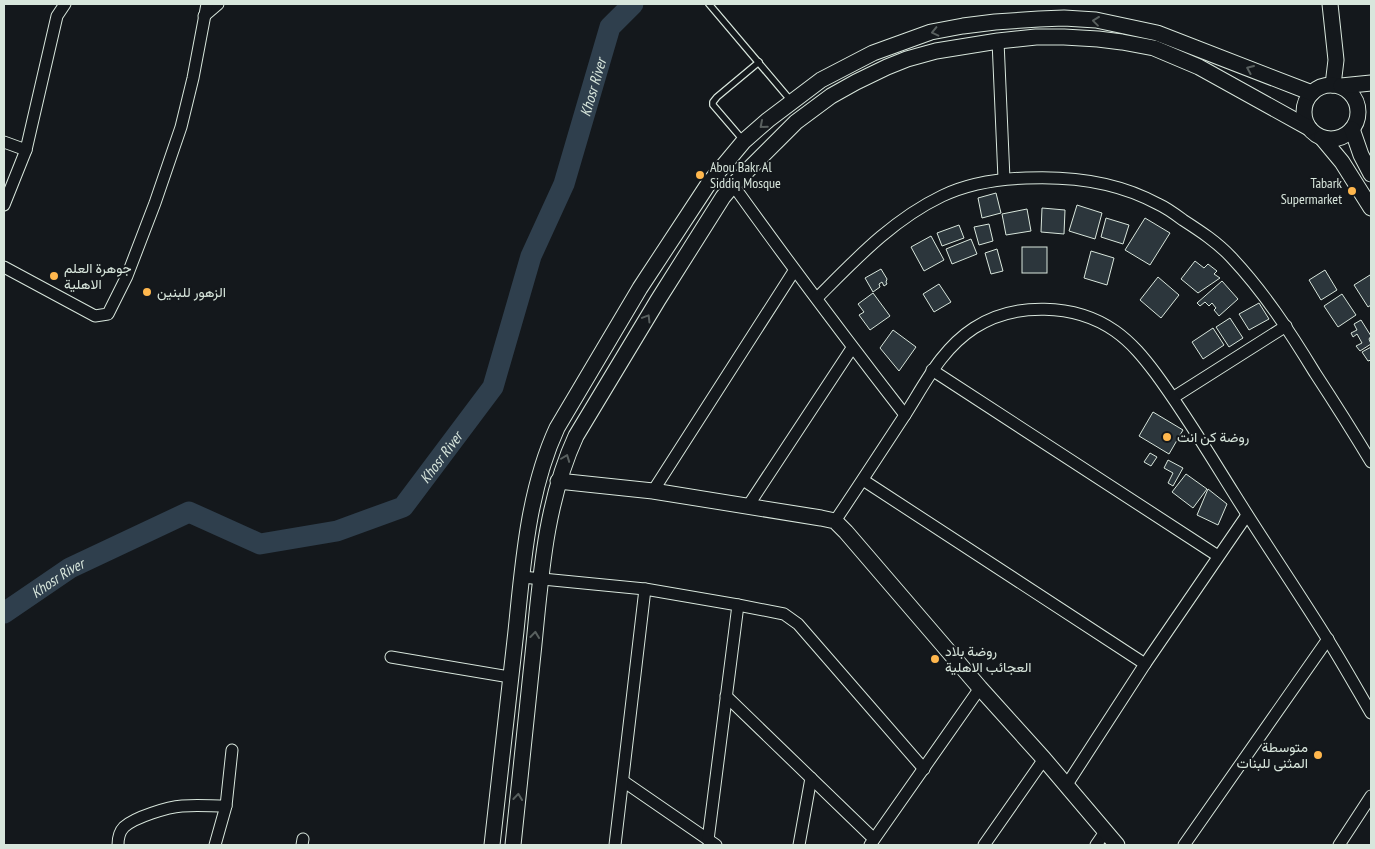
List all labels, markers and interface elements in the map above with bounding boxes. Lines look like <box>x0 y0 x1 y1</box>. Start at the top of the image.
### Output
one-way arrow <box>1092 16 1100 27</box>
one-way arrow <box>930 26 939 37</box>
water label: Khosr River <box>575 54 610 118</box>
one-way arrow <box>1246 65 1255 76</box>
one-way arrow <box>759 119 768 128</box>
place label: Abou Bakr Al Siddiq Mosque <box>710 158 781 192</box>
marker: Abou Bakr Al Siddiq Mosque <box>694 169 706 181</box>
place label: Tabark Supermarket <box>1281 174 1343 208</box>
marker: Tabark Supermarket <box>1346 185 1358 197</box>
place label: جوهرة العلم الاهلية <box>64 259 132 293</box>
marker: جوهرة العلم الاهلية <box>48 270 60 282</box>
place label: الزهور للبنين <box>157 283 226 301</box>
marker: الزهور للبنين <box>141 286 153 298</box>
one-way arrow <box>641 314 651 323</box>
water label: Khosr River <box>415 426 467 487</box>
place label: روضة كن انت <box>1177 428 1249 446</box>
marker: روضة كن انت <box>1161 431 1173 443</box>
one-way arrow <box>560 455 570 463</box>
water label: Khosr River <box>27 553 88 602</box>
one-way arrow <box>529 631 540 639</box>
place label: روضة بلاد العجائب الاهلية <box>945 642 1032 676</box>
marker: روضة بلاد العجائب الاهلية <box>929 653 941 665</box>
place label: متوسطة المثنى للبنات <box>1237 738 1308 772</box>
marker: متوسطة المثنى للبنات <box>1312 749 1324 761</box>
one-way arrow <box>512 792 523 800</box>

